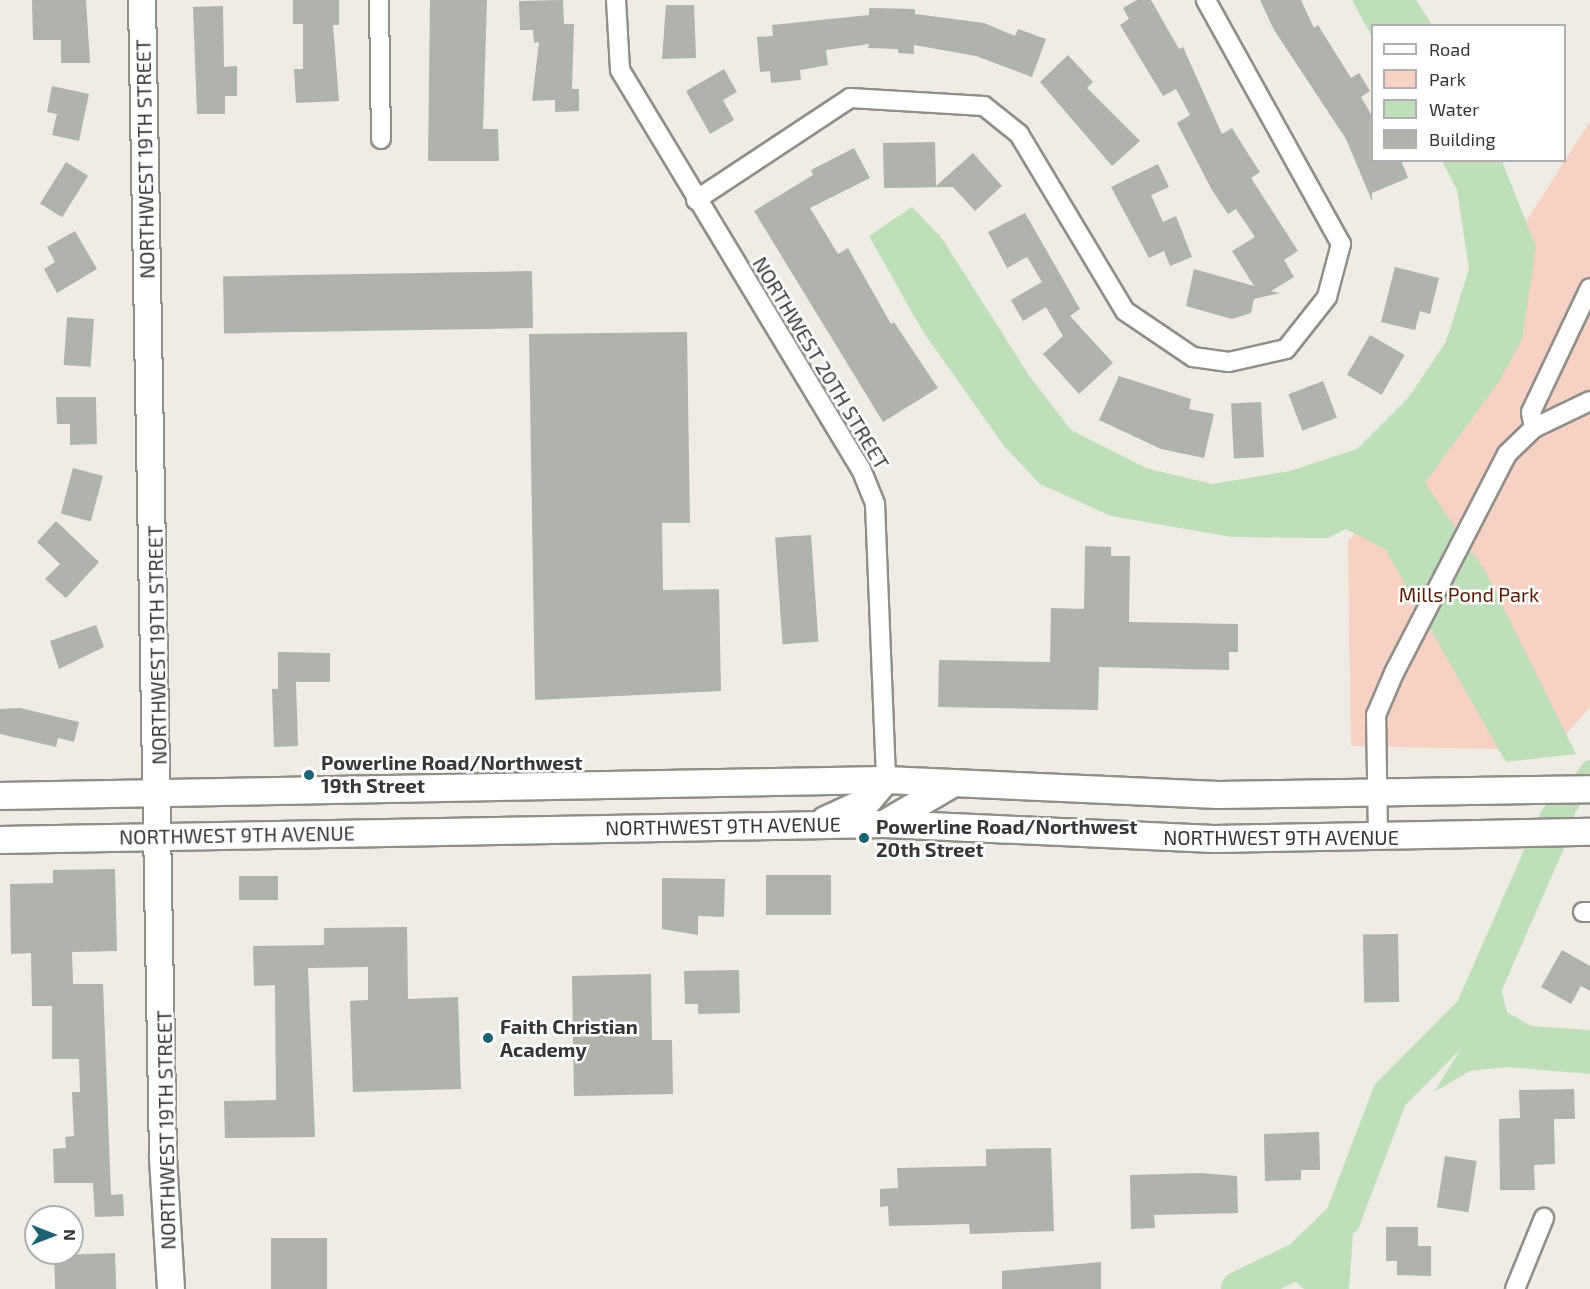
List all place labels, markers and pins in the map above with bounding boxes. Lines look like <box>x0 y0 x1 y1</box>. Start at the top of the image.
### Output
place label: Powerline Road/Northwest 19th Street <box>321 751 582 798</box>
marker: Powerline Road/Northwest 19th Street <box>302 768 316 782</box>
place label: Powerline Road/Northwest 20th Street <box>876 814 1137 861</box>
marker: Powerline Road/Northwest 20th Street <box>857 831 871 845</box>
place label: Faith Christian Academy <box>500 1014 638 1061</box>
marker: Faith Christian Academy <box>481 1031 495 1045</box>

